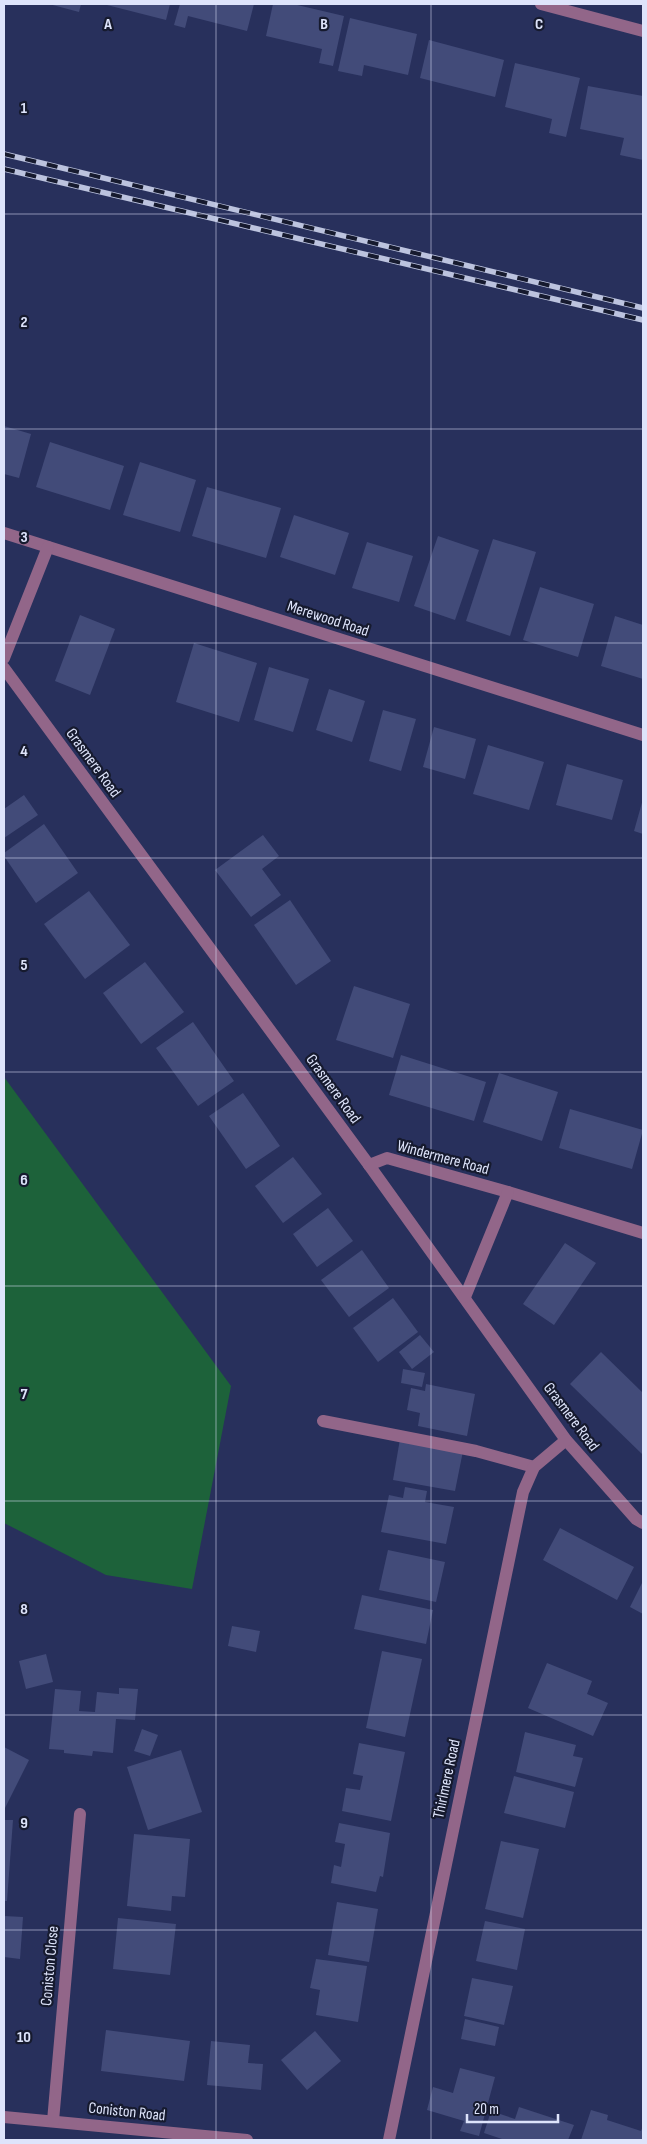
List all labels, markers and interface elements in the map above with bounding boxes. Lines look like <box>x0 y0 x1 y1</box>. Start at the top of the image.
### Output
text: A <box>103 15 112 34</box>
text: B <box>320 15 328 34</box>
text: C <box>535 15 543 34</box>
text: 1 <box>21 99 28 118</box>
text: 2 <box>20 313 28 332</box>
text: 3 <box>20 528 28 547</box>
street label: Merewood Road <box>285 597 371 641</box>
street label: Grasmere Road <box>62 725 124 801</box>
text: 4 <box>20 742 28 761</box>
text: 5 <box>20 956 28 975</box>
street label: Grasmere Road <box>302 1051 364 1127</box>
street label: Windermere Road <box>395 1137 491 1179</box>
text: 6 <box>20 1171 28 1190</box>
street label: Grasmere Road <box>539 1379 603 1455</box>
text: 7 <box>21 1385 28 1404</box>
text: 8 <box>20 1600 28 1619</box>
street label: Thirlmere Road <box>429 1738 465 1820</box>
text: 9 <box>20 1814 28 1833</box>
street label: Coniston Close <box>37 1925 63 2007</box>
text: 10 <box>17 2028 31 2047</box>
scale bar <box>467 2092 558 2124</box>
street label: Coniston Road <box>88 2099 166 2125</box>
text: 20 m <box>474 2100 499 2119</box>

